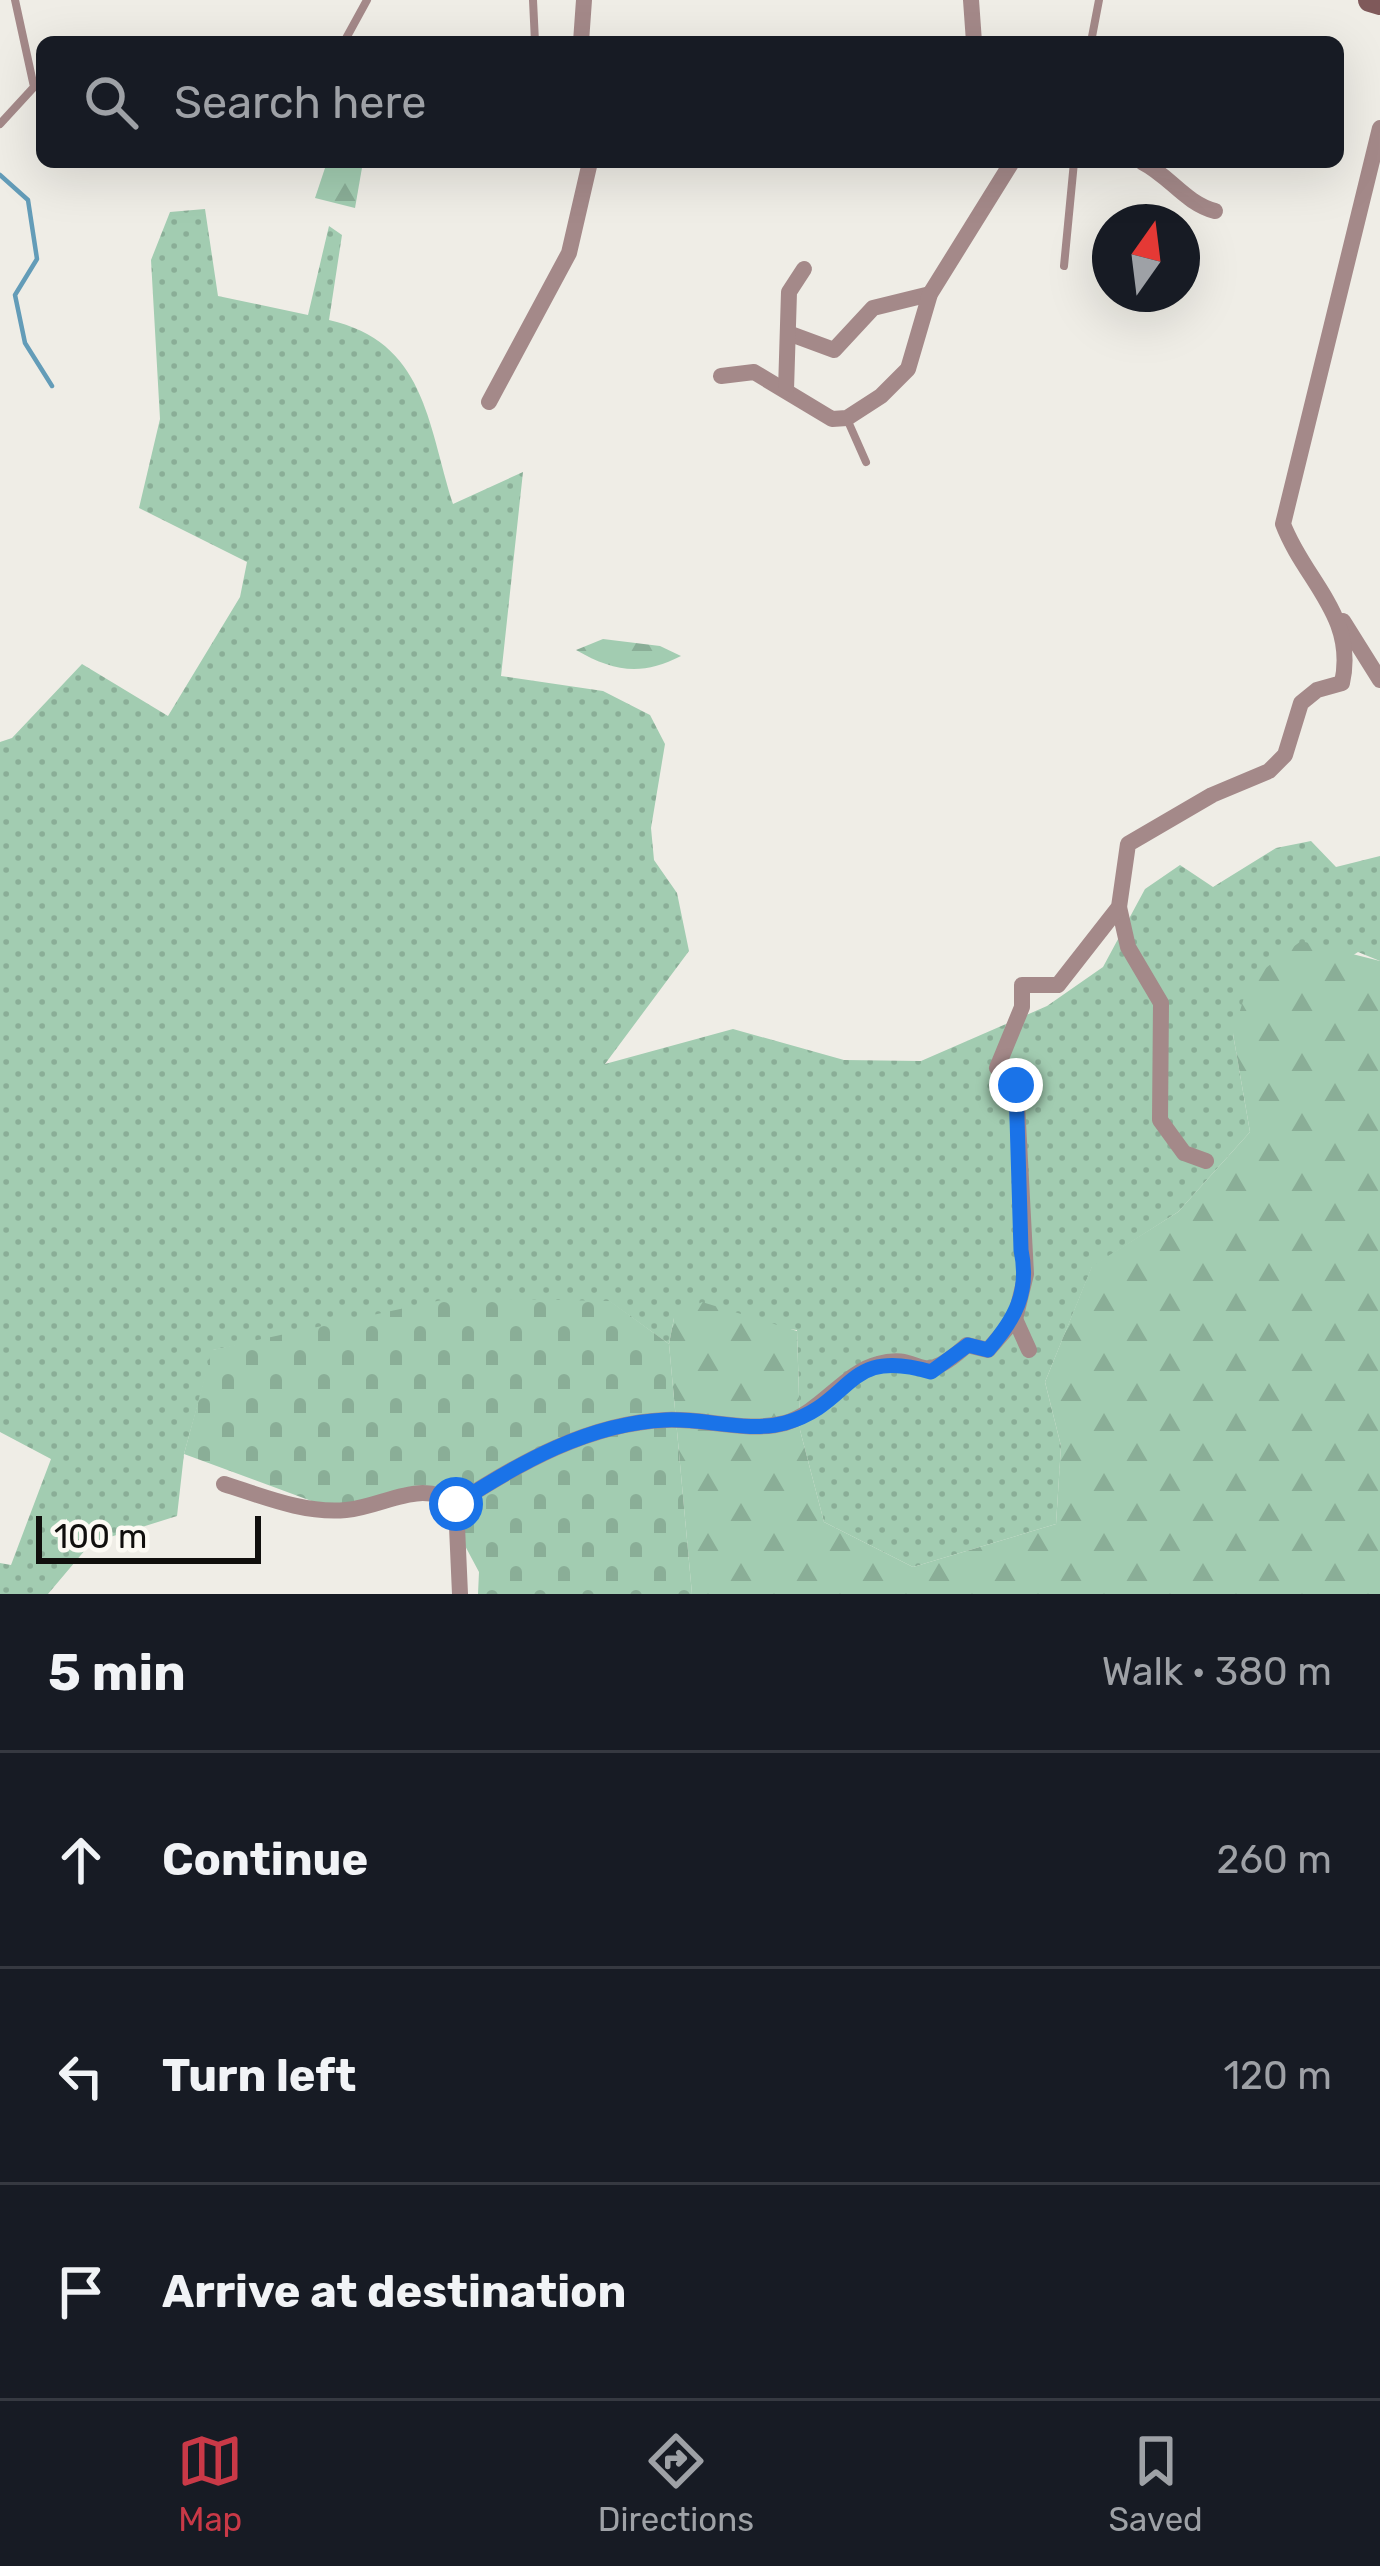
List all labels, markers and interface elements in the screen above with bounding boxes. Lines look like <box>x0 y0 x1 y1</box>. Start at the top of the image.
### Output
search box <box>36 36 1344 168</box>
icon: search <box>78 69 144 135</box>
text: Search here <box>174 76 426 129</box>
north arrow <box>1092 204 1200 312</box>
route end <box>989 1058 1043 1112</box>
route start <box>429 1477 483 1531</box>
scale bar <box>36 1510 261 1563</box>
text: 100 m <box>54 1517 147 1556</box>
text: 5 min <box>48 1642 186 1703</box>
text: Walk · 380 m <box>1102 1649 1332 1695</box>
icon: ahead <box>48 1827 114 1893</box>
text: Continue <box>162 1833 368 1886</box>
text: 260 m <box>1217 1837 1332 1883</box>
icon: left <box>48 2043 114 2109</box>
text: Turn left <box>162 2049 356 2102</box>
text: 120 m <box>1223 2053 1332 2099</box>
icon: arrive <box>48 2259 114 2325</box>
text: Arrive at destination <box>162 2265 627 2318</box>
tab: Map <box>177 2428 243 2539</box>
tab: Directions <box>598 2428 754 2539</box>
tab: Saved <box>1109 2428 1203 2539</box>

